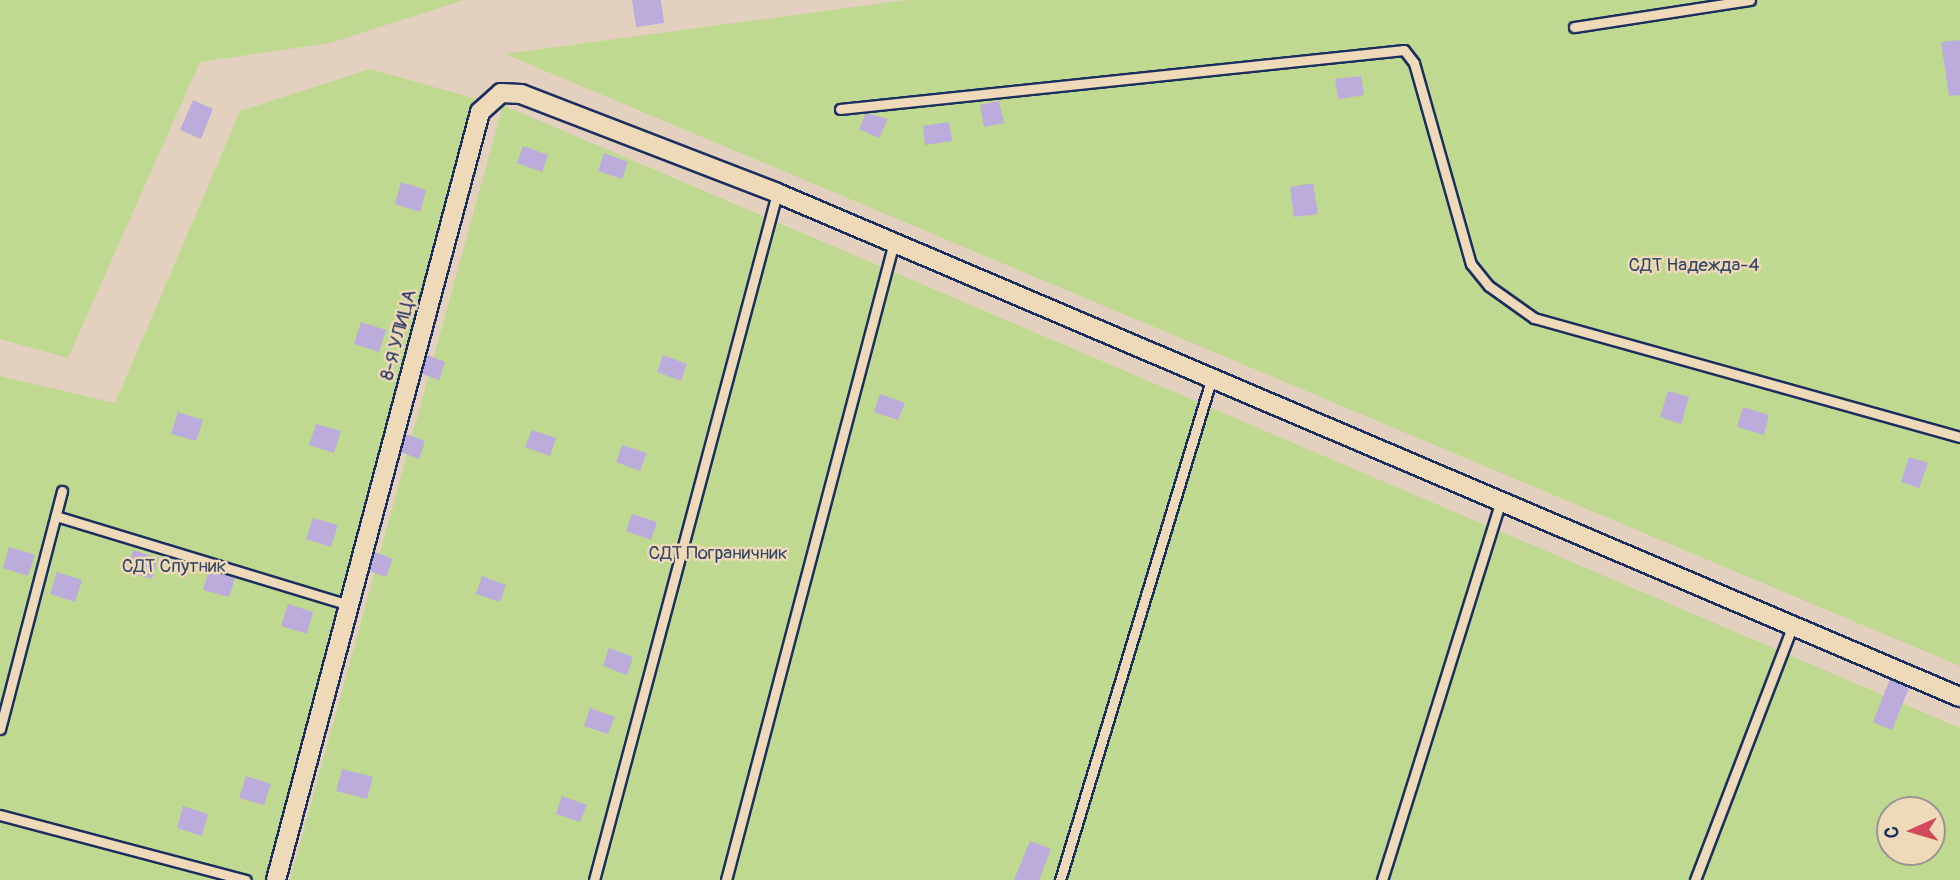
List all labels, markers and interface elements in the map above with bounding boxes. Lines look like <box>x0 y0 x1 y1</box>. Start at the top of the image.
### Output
park label: СДТ Надежда-4 <box>1629 255 1759 277</box>
street label: 8-Я УЛИЦА <box>376 287 422 383</box>
park label: СДТ Пограничник <box>649 543 787 565</box>
park label: СДТ Спутник <box>122 556 226 578</box>
north arrow <box>1876 796 1946 866</box>
text: С <box>1880 826 1904 839</box>

